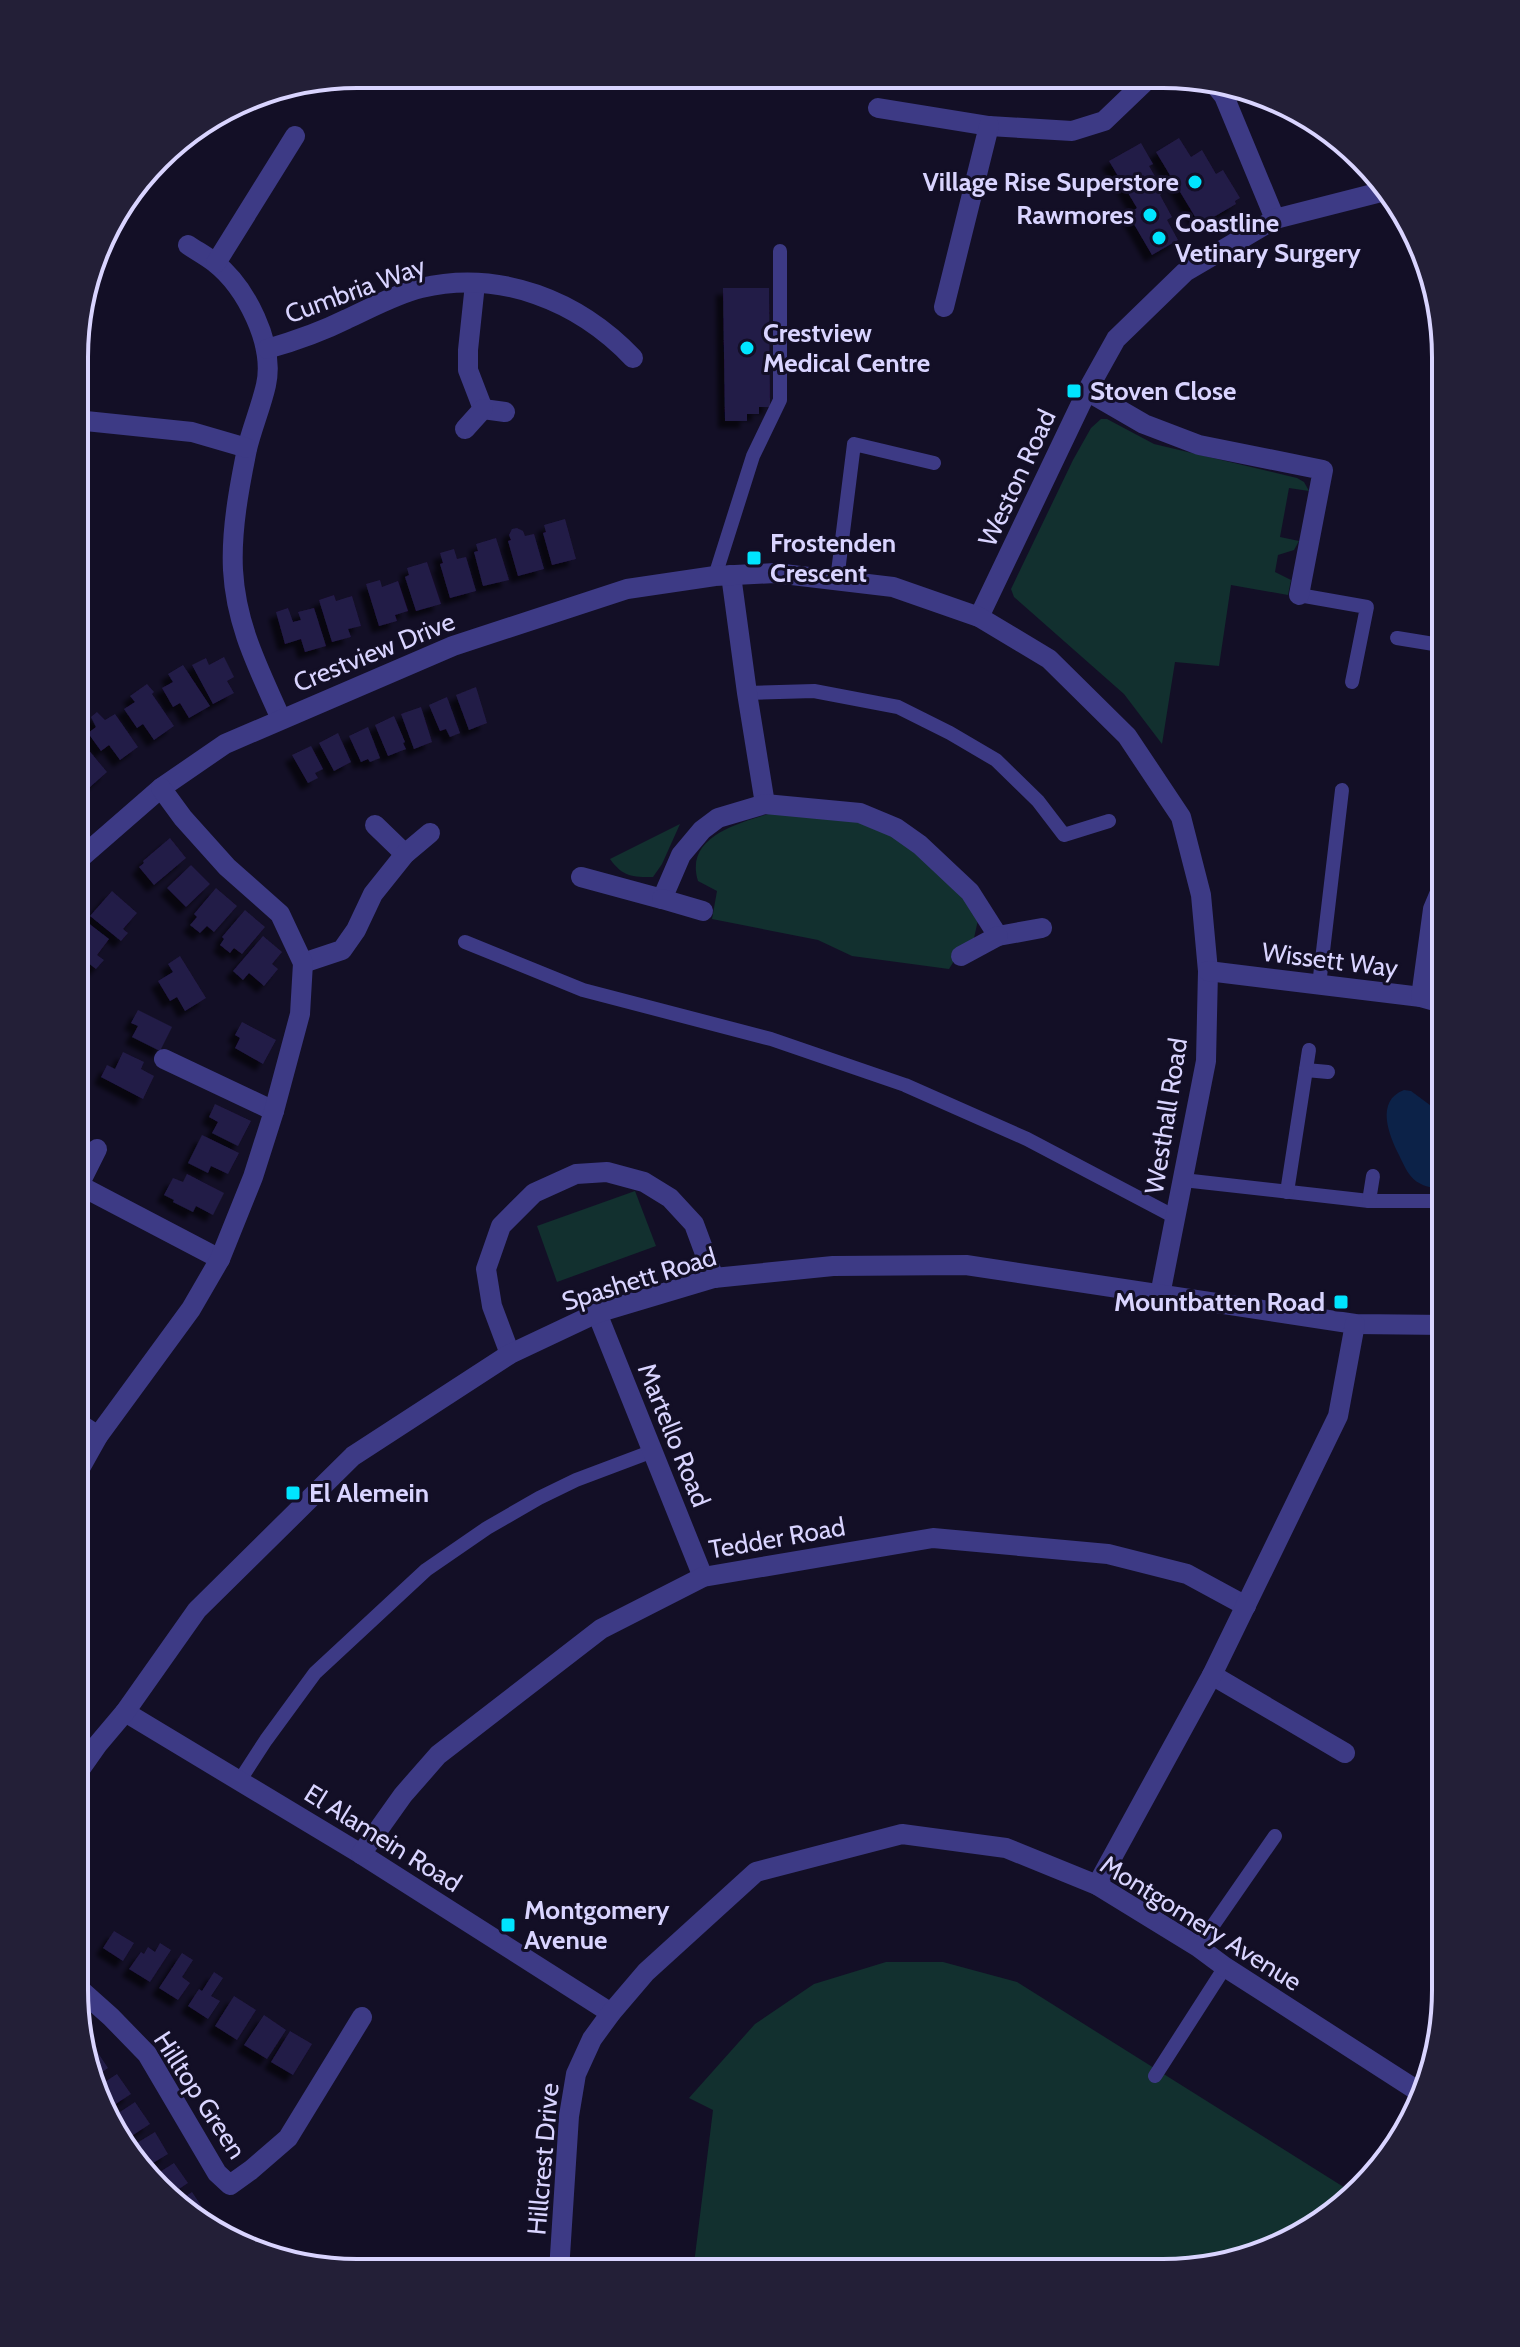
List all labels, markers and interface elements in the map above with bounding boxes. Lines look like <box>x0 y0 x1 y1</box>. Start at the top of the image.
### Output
place label: Village Rise Superstore <box>923 166 1179 198</box>
marker: Village Rise Superstore <box>1186 173 1204 191</box>
place label: Rawmores <box>1016 199 1134 231</box>
marker: Rawmores <box>1141 206 1159 224</box>
place label: Coastline Vetinary Surgery <box>1175 207 1361 269</box>
marker: Coastline Vetinary Surgery <box>1150 229 1168 247</box>
street label: Cumbria Way <box>280 250 430 330</box>
place label: Crestview Medical Centre <box>763 317 930 379</box>
marker: Crestview Medical Centre <box>738 339 756 357</box>
place label: Stoven Close <box>1090 375 1236 407</box>
marker: Stoven Close <box>1065 382 1083 400</box>
street label: Weston Road <box>971 404 1063 552</box>
place label: Frostenden Crescent <box>770 527 896 589</box>
marker: Frostenden Crescent <box>745 549 763 567</box>
street label: Crestview Drive <box>289 605 459 699</box>
street label: Wissett Way <box>1260 936 1400 984</box>
street label: Westhall Road <box>1138 1036 1194 1196</box>
street label: Spashett Road <box>558 1240 720 1318</box>
place label: Mountbatten Road <box>1114 1286 1325 1318</box>
marker: Mountbatten Road <box>1332 1293 1350 1311</box>
street label: Martello Road <box>631 1358 717 1512</box>
place label: El Alemein <box>309 1477 429 1509</box>
marker: El Alemein <box>284 1484 302 1502</box>
street label: Tedder Road <box>706 1510 848 1566</box>
street label: El Alamein Road <box>299 1777 467 1899</box>
street label: Montgomery Avenue <box>1094 1848 1308 1998</box>
place label: Montgomery Avenue <box>524 1894 670 1956</box>
marker: Montgomery Avenue <box>499 1916 517 1934</box>
street label: Hilltop Green <box>147 2025 253 2165</box>
street label: Hillcrest Drive <box>520 2082 566 2236</box>

